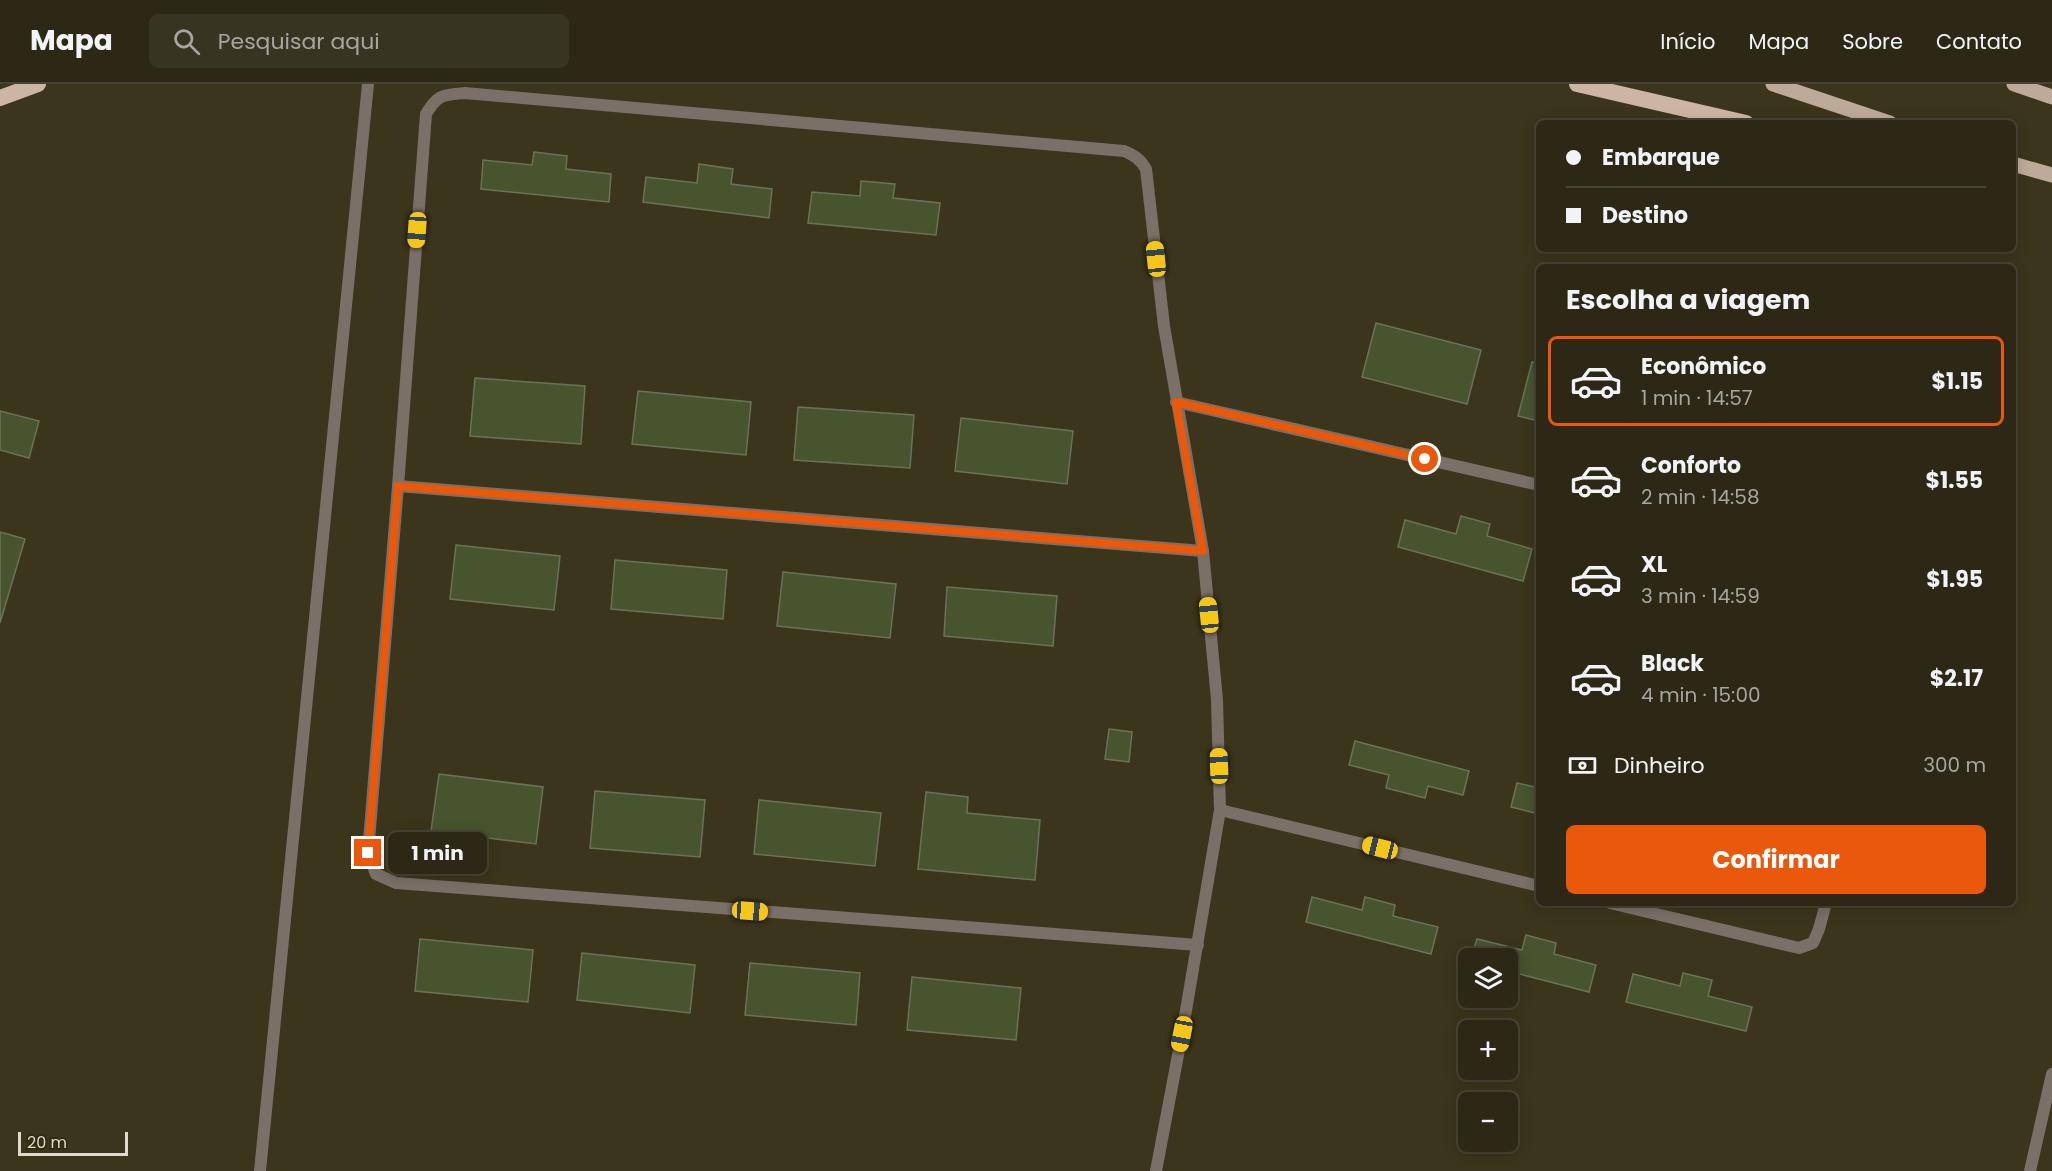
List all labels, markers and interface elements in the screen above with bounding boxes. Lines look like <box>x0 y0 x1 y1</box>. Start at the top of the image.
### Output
search box <box>149 14 569 68</box>
text: Mapa <box>30 21 113 60</box>
icon: search <box>170 25 203 58</box>
text: Pesquisar aqui <box>218 26 380 57</box>
text: Início <box>1660 27 1715 56</box>
text: Mapa <box>1748 27 1809 56</box>
text: Sobre <box>1842 27 1903 56</box>
text: Contato <box>1936 27 2022 56</box>
text: Embarque <box>1602 142 1720 173</box>
text: Destino <box>1602 200 1688 231</box>
car <box>407 211 427 249</box>
car <box>1145 240 1167 278</box>
text: Escolha a viagem <box>1566 281 1810 318</box>
text: Econômico <box>1641 351 1766 382</box>
icon: car <box>1569 354 1623 408</box>
text: $1.15 <box>1931 366 1983 397</box>
text: 1 min · 14:57 <box>1641 384 1753 412</box>
route start <box>1411 445 1438 472</box>
text: Conforto <box>1641 450 1741 481</box>
icon: car <box>1569 453 1623 507</box>
text: $1.55 <box>1925 465 1983 496</box>
text: 2 min · 14:58 <box>1641 483 1760 511</box>
text: XL <box>1641 549 1667 580</box>
icon: car <box>1569 552 1623 606</box>
text: $1.95 <box>1926 564 1983 595</box>
text: 3 min · 14:59 <box>1641 582 1760 610</box>
car <box>1198 596 1220 634</box>
text: Black <box>1641 648 1704 679</box>
icon: car <box>1569 651 1623 705</box>
text: $2.17 <box>1930 663 1983 694</box>
text: 4 min · 15:00 <box>1641 681 1761 709</box>
car <box>1209 748 1229 784</box>
icon: cash <box>1566 749 1599 782</box>
text: Dinheiro <box>1614 750 1704 781</box>
text: 300 m <box>1923 751 1986 779</box>
button: Confirmar <box>1566 825 1986 894</box>
callout: 1 min <box>389 832 488 874</box>
car <box>1360 835 1400 861</box>
route end <box>354 839 381 866</box>
text: 1 min <box>411 839 464 867</box>
car <box>731 901 769 921</box>
map controls <box>1458 948 1518 1152</box>
button: layers <box>1458 948 1518 1008</box>
car <box>1170 1015 1194 1053</box>
button: + <box>1458 1020 1518 1080</box>
button: − <box>1458 1092 1518 1152</box>
scale bar <box>18 1129 128 1156</box>
text: 20 m <box>27 1131 67 1154</box>

